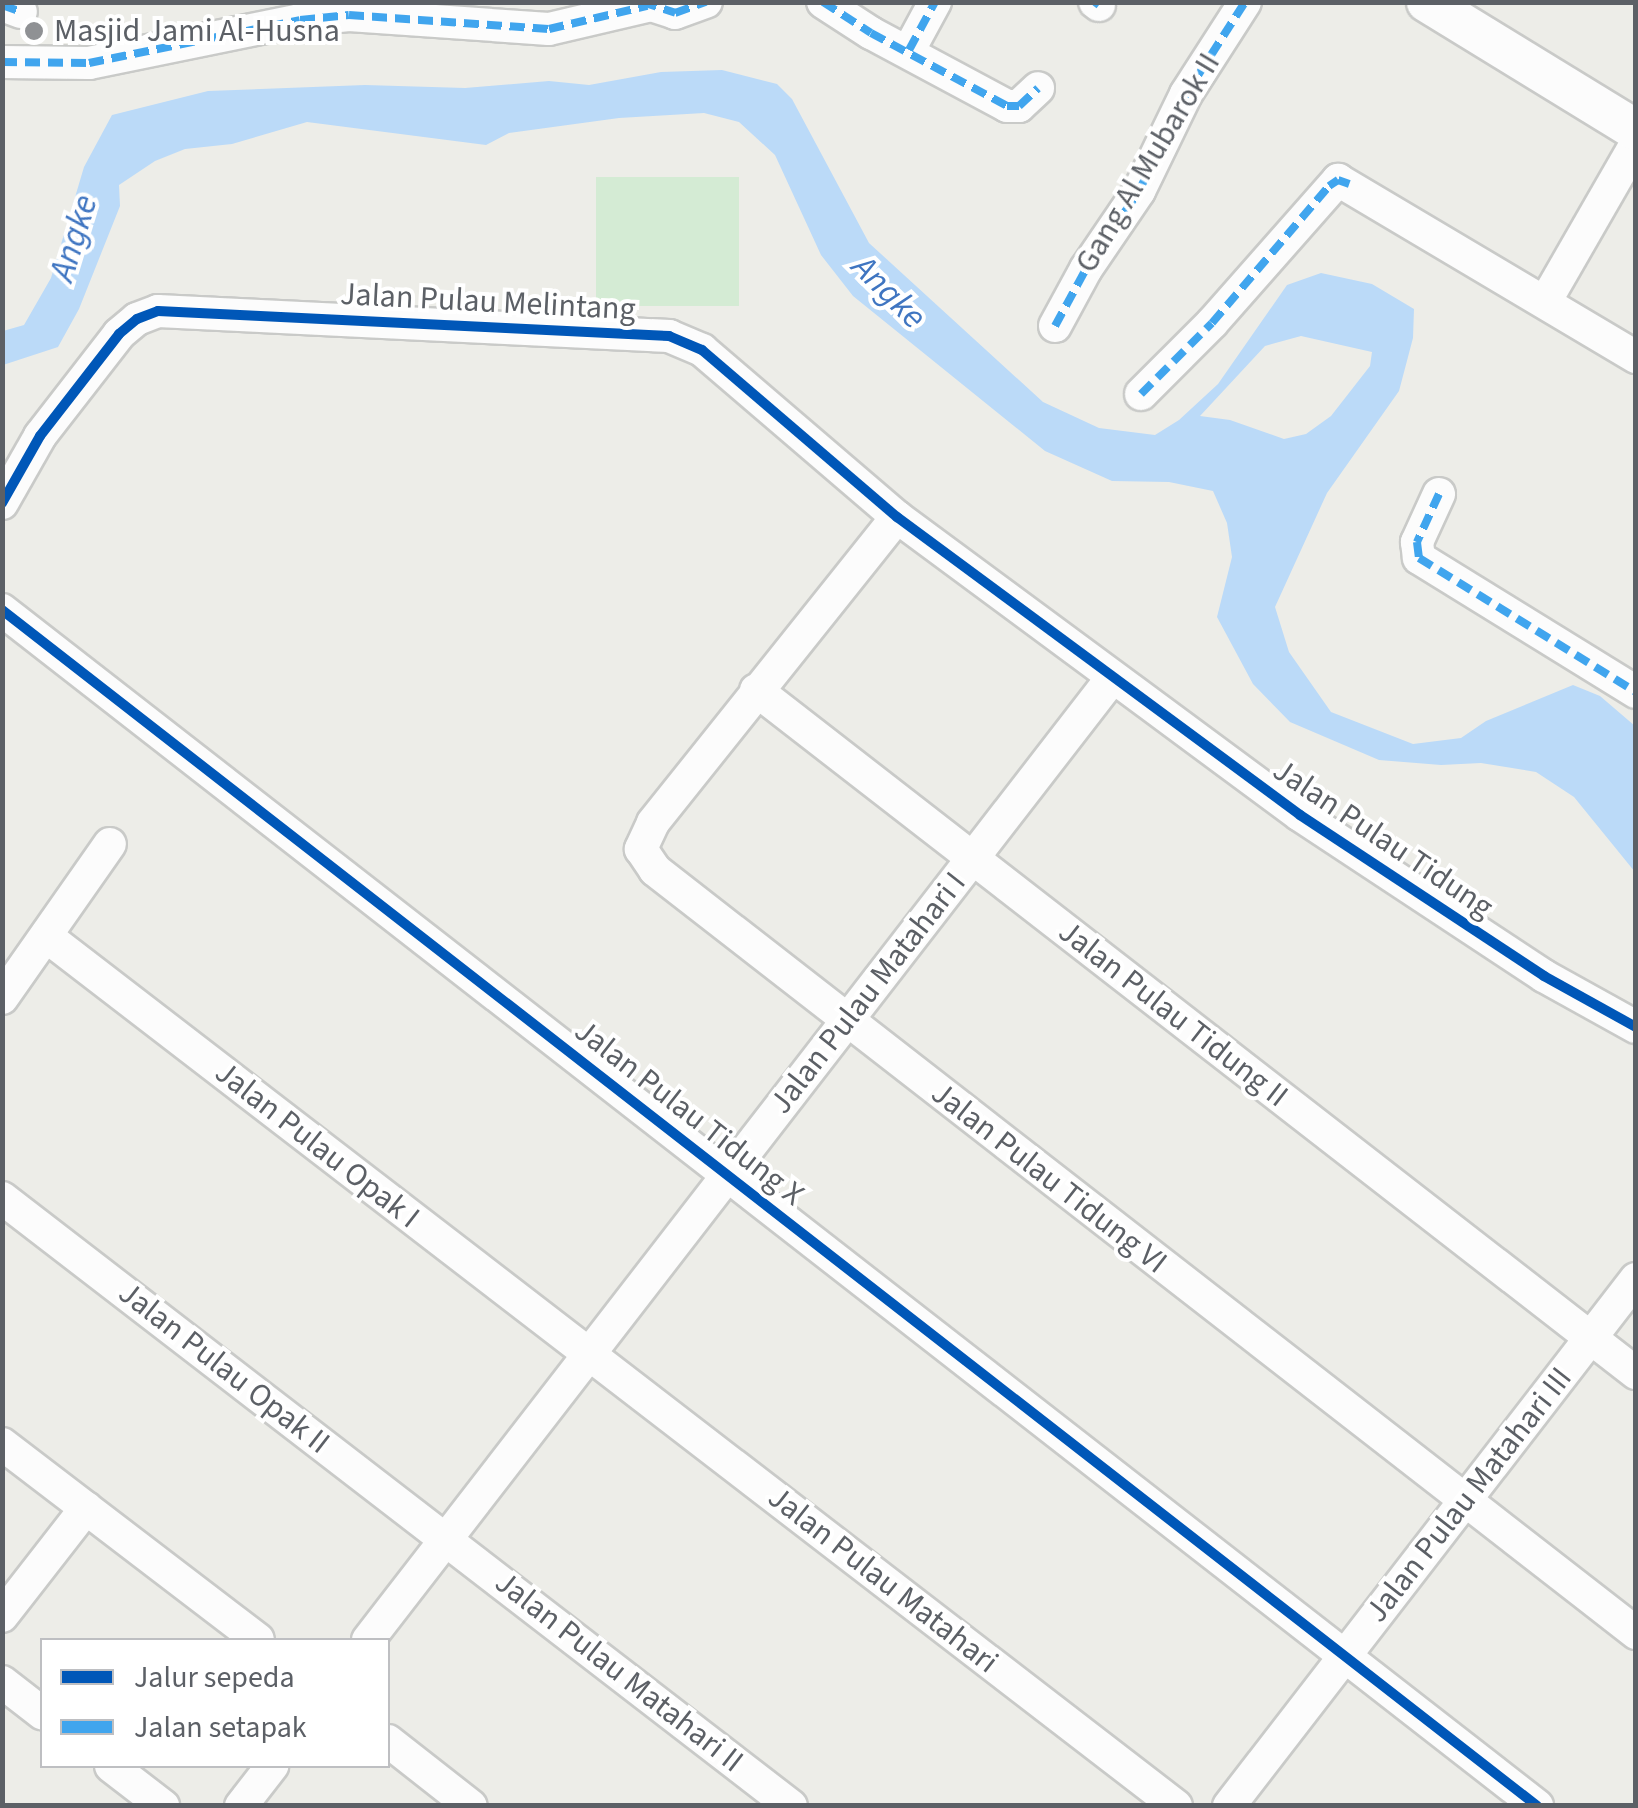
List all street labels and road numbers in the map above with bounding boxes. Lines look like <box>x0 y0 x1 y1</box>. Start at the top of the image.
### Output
street label: Gang Al Mubarok II <box>1067 46 1229 280</box>
street label: Jalan Pulau Melintang <box>339 275 637 329</box>
street label: Jalan Pulau Tidung <box>1266 751 1500 927</box>
street label: Jalan Pulau Matahari I <box>762 865 974 1121</box>
street label: Jalan Pulau Tidung II <box>1051 913 1295 1115</box>
street label: Jalan Pulau Tidung X <box>567 1012 811 1214</box>
street label: Jalan Pulau Opak I <box>207 1053 427 1237</box>
street label: Jalan Pulau Tidung VI <box>924 1074 1174 1282</box>
street label: Jalan Pulau Opak II <box>111 1274 337 1462</box>
street label: Jalan Pulau Matahari III <box>1358 1360 1580 1630</box>
street label: Jalan Pulau Matahari <box>760 1478 1006 1682</box>
street label: Jalan Pulau Matahari II <box>487 1563 751 1781</box>

